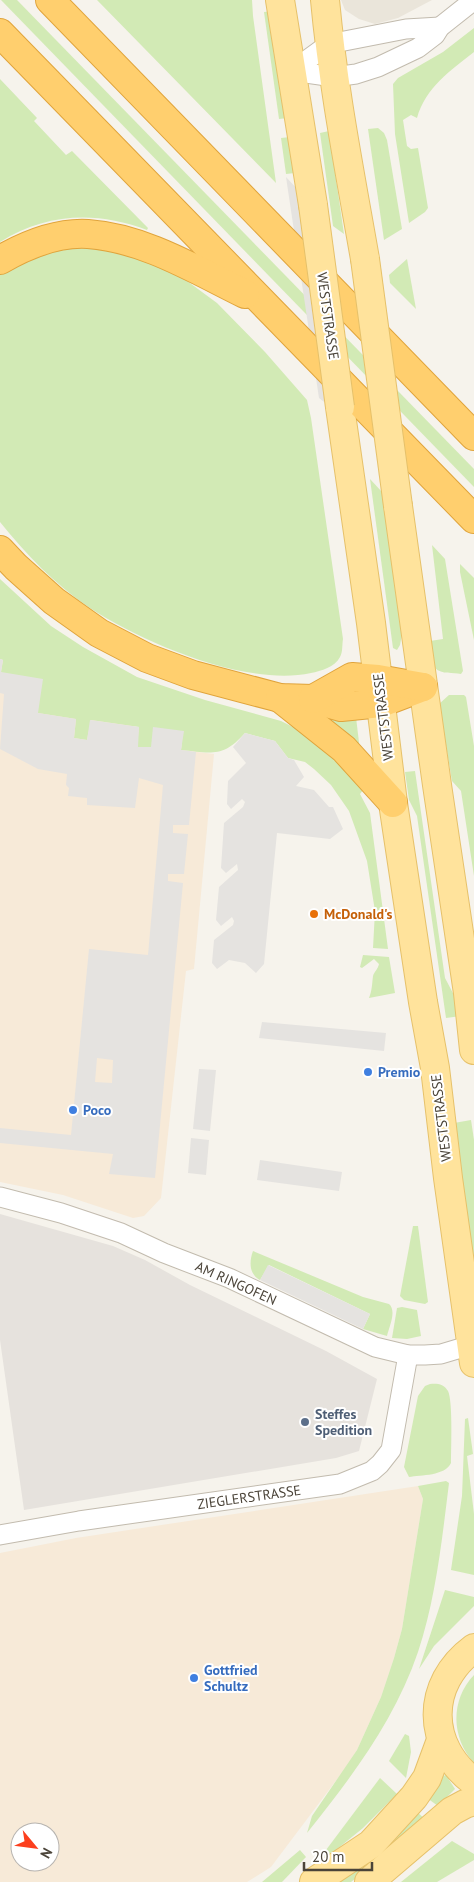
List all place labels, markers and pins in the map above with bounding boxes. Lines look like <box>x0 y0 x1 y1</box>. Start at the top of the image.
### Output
place label: McDonald's <box>324 905 393 923</box>
marker: McDonald's <box>308 908 320 920</box>
place label: Premio <box>378 1063 421 1081</box>
marker: Premio <box>362 1066 374 1078</box>
place label: Poco <box>83 1101 112 1119</box>
marker: Poco <box>67 1104 79 1116</box>
place label: Steffes Spedition <box>315 1405 372 1439</box>
marker: Steffes Spedition <box>299 1416 311 1428</box>
place label: Gottfried Schultz <box>204 1661 258 1695</box>
marker: Gottfried Schultz <box>188 1672 200 1684</box>

